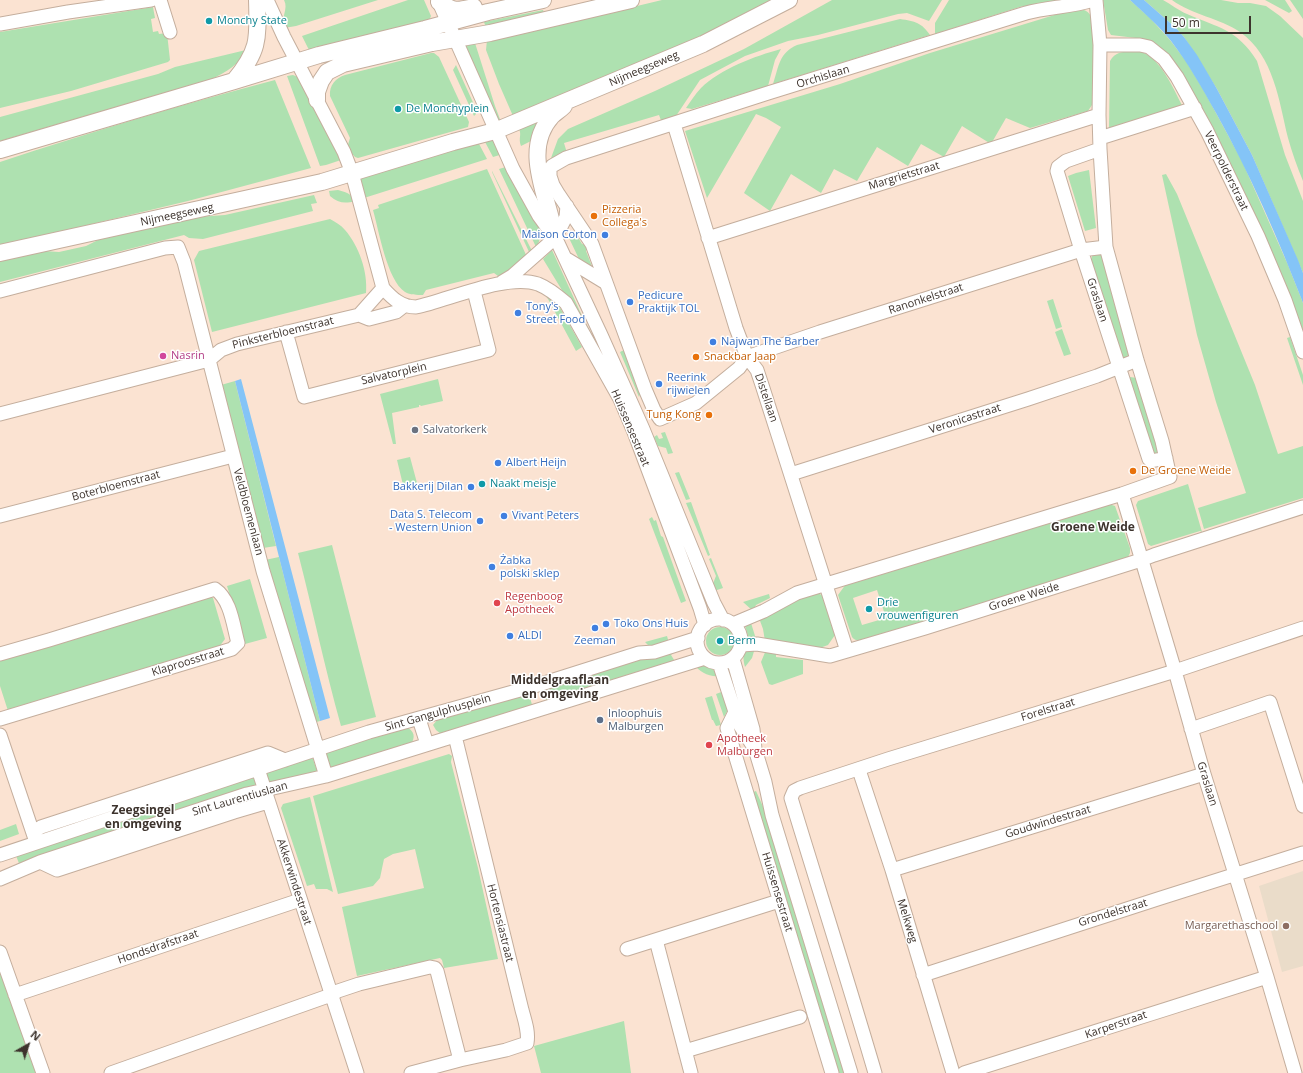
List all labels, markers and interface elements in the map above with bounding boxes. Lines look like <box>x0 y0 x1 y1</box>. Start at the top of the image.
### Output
scale bar <box>1167 8 1253 34</box>
place label: Monchy State <box>217 14 287 28</box>
text: 50 m <box>1172 14 1200 31</box>
marker: Monchy State <box>204 16 214 26</box>
street label: Nijmeegseweg <box>607 48 681 90</box>
street label: Orchislaan <box>795 63 851 91</box>
place label: De Monchyplein <box>406 102 489 116</box>
marker: De Monchyplein <box>393 104 403 114</box>
street label: Veerpolderstraat <box>1201 129 1251 213</box>
street label: Margrietstraat <box>867 159 941 193</box>
street label: Nijmeegseweg <box>139 201 215 229</box>
place label: Pizzeria Collega's <box>602 203 647 229</box>
marker: Pizzeria Collega's <box>589 211 599 221</box>
place label: Maison Corton <box>521 228 597 242</box>
marker: Maison Corton <box>600 230 610 240</box>
street label: Graslaan <box>1084 276 1110 324</box>
street label: Ranonkelstraat <box>887 281 965 317</box>
place label: Pedicure Praktijk TOL <box>638 289 699 315</box>
marker: Pedicure Praktijk TOL <box>625 297 635 307</box>
place label: Tony's Street Food <box>526 300 585 326</box>
marker: Tony's Street Food <box>513 308 523 318</box>
street label: Pinksterbloemstraat <box>231 314 335 352</box>
place label: Najwan The Barber <box>721 335 819 349</box>
marker: Najwan The Barber <box>708 337 718 347</box>
place label: Nasrin <box>171 349 205 363</box>
place label: Snackbar Jaap <box>704 350 776 364</box>
marker: Nasrin <box>158 351 168 361</box>
marker: Snackbar Jaap <box>691 352 701 362</box>
street label: Salvatorplein <box>360 360 428 388</box>
place label: Reerink rijwielen <box>667 371 710 397</box>
street label: Distellaan <box>752 372 780 424</box>
marker: Reerink rijwielen <box>654 379 664 389</box>
street label: Huissensestraat <box>608 388 652 468</box>
street label: Veronicastraat <box>928 401 1002 437</box>
place label: Tung Kong <box>647 408 701 422</box>
marker: Tung Kong <box>704 410 714 420</box>
place label: Salvatorkerk <box>423 423 487 437</box>
marker: Salvatorkerk <box>410 425 420 435</box>
place label: Albert Heijn <box>506 456 566 470</box>
marker: Albert Heijn <box>493 458 503 468</box>
place label: De Groene Weide <box>1141 464 1231 478</box>
marker: De Groene Weide <box>1128 466 1138 476</box>
street label: Veldbloemenlaan <box>230 467 266 557</box>
street label: Boterbloemstraat <box>71 468 161 504</box>
place label: Naakt meisje <box>490 477 556 491</box>
marker: Naakt meisje <box>477 479 487 489</box>
place label: Bakkerij Dilan <box>393 480 463 494</box>
marker: Bakkerij Dilan <box>466 482 476 492</box>
place label: Data S. Telecom - Western Union <box>389 508 472 534</box>
place label: Vivant Peters <box>512 509 579 523</box>
marker: Vivant Peters <box>499 511 509 521</box>
marker: Data S. Telecom - Western Union <box>475 516 485 526</box>
district label: Groene Weide <box>1051 521 1135 535</box>
place label: Żabka polski sklep <box>500 554 559 580</box>
marker: Żabka polski sklep <box>487 562 497 572</box>
street label: Groene Weide <box>987 580 1061 614</box>
place label: Regenboog Apotheek <box>505 590 563 616</box>
place label: Drie vrouwenfiguren <box>877 596 958 622</box>
marker: Regenboog Apotheek <box>492 598 502 608</box>
marker: Drie vrouwenfiguren <box>864 604 874 614</box>
place label: Toko Ons Huis <box>614 617 688 631</box>
marker: Toko Ons Huis <box>601 619 611 629</box>
marker: Zeeman <box>590 623 600 633</box>
place label: ALDI <box>518 629 542 643</box>
marker: ALDI <box>505 631 515 641</box>
place label: Zeeman <box>574 634 616 648</box>
place label: Berm <box>728 634 756 648</box>
marker: Berm <box>715 636 725 646</box>
street label: Klaproosstraat <box>150 645 226 679</box>
district label: Middelgraaflaan en omgeving <box>511 674 609 702</box>
street label: Sint Gangulphusplein <box>384 692 492 734</box>
street label: Forelstraat <box>1020 696 1076 724</box>
place label: Inloophuis Malburgen <box>608 707 664 733</box>
marker: Inloophuis Malburgen <box>595 715 605 725</box>
place label: Apotheek Malburgen <box>717 732 773 758</box>
marker: Apotheek Malburgen <box>704 740 714 750</box>
street label: Graslaan <box>1194 760 1220 808</box>
street label: Sint Laurentiuslaan <box>191 779 289 819</box>
street label: Goudwindestraat <box>1004 803 1092 841</box>
district label: Zeegsingel en omgeving <box>105 804 181 832</box>
street label: Akkerwindestraat <box>274 837 314 927</box>
street label: Huissensestraat <box>759 851 795 933</box>
street label: Hortensiastraat <box>484 883 516 963</box>
street label: Grondelstraat <box>1077 896 1149 930</box>
street label: Melkweg <box>894 897 920 945</box>
place label: Margarethaschool <box>1185 919 1278 933</box>
marker: Margarethaschool <box>1281 921 1291 931</box>
street label: Hondsdrafstraat <box>116 927 200 967</box>
street label: Karperstraat <box>1083 1008 1149 1042</box>
north arrow <box>8 1025 48 1065</box>
text: N <box>28 1027 44 1044</box>

